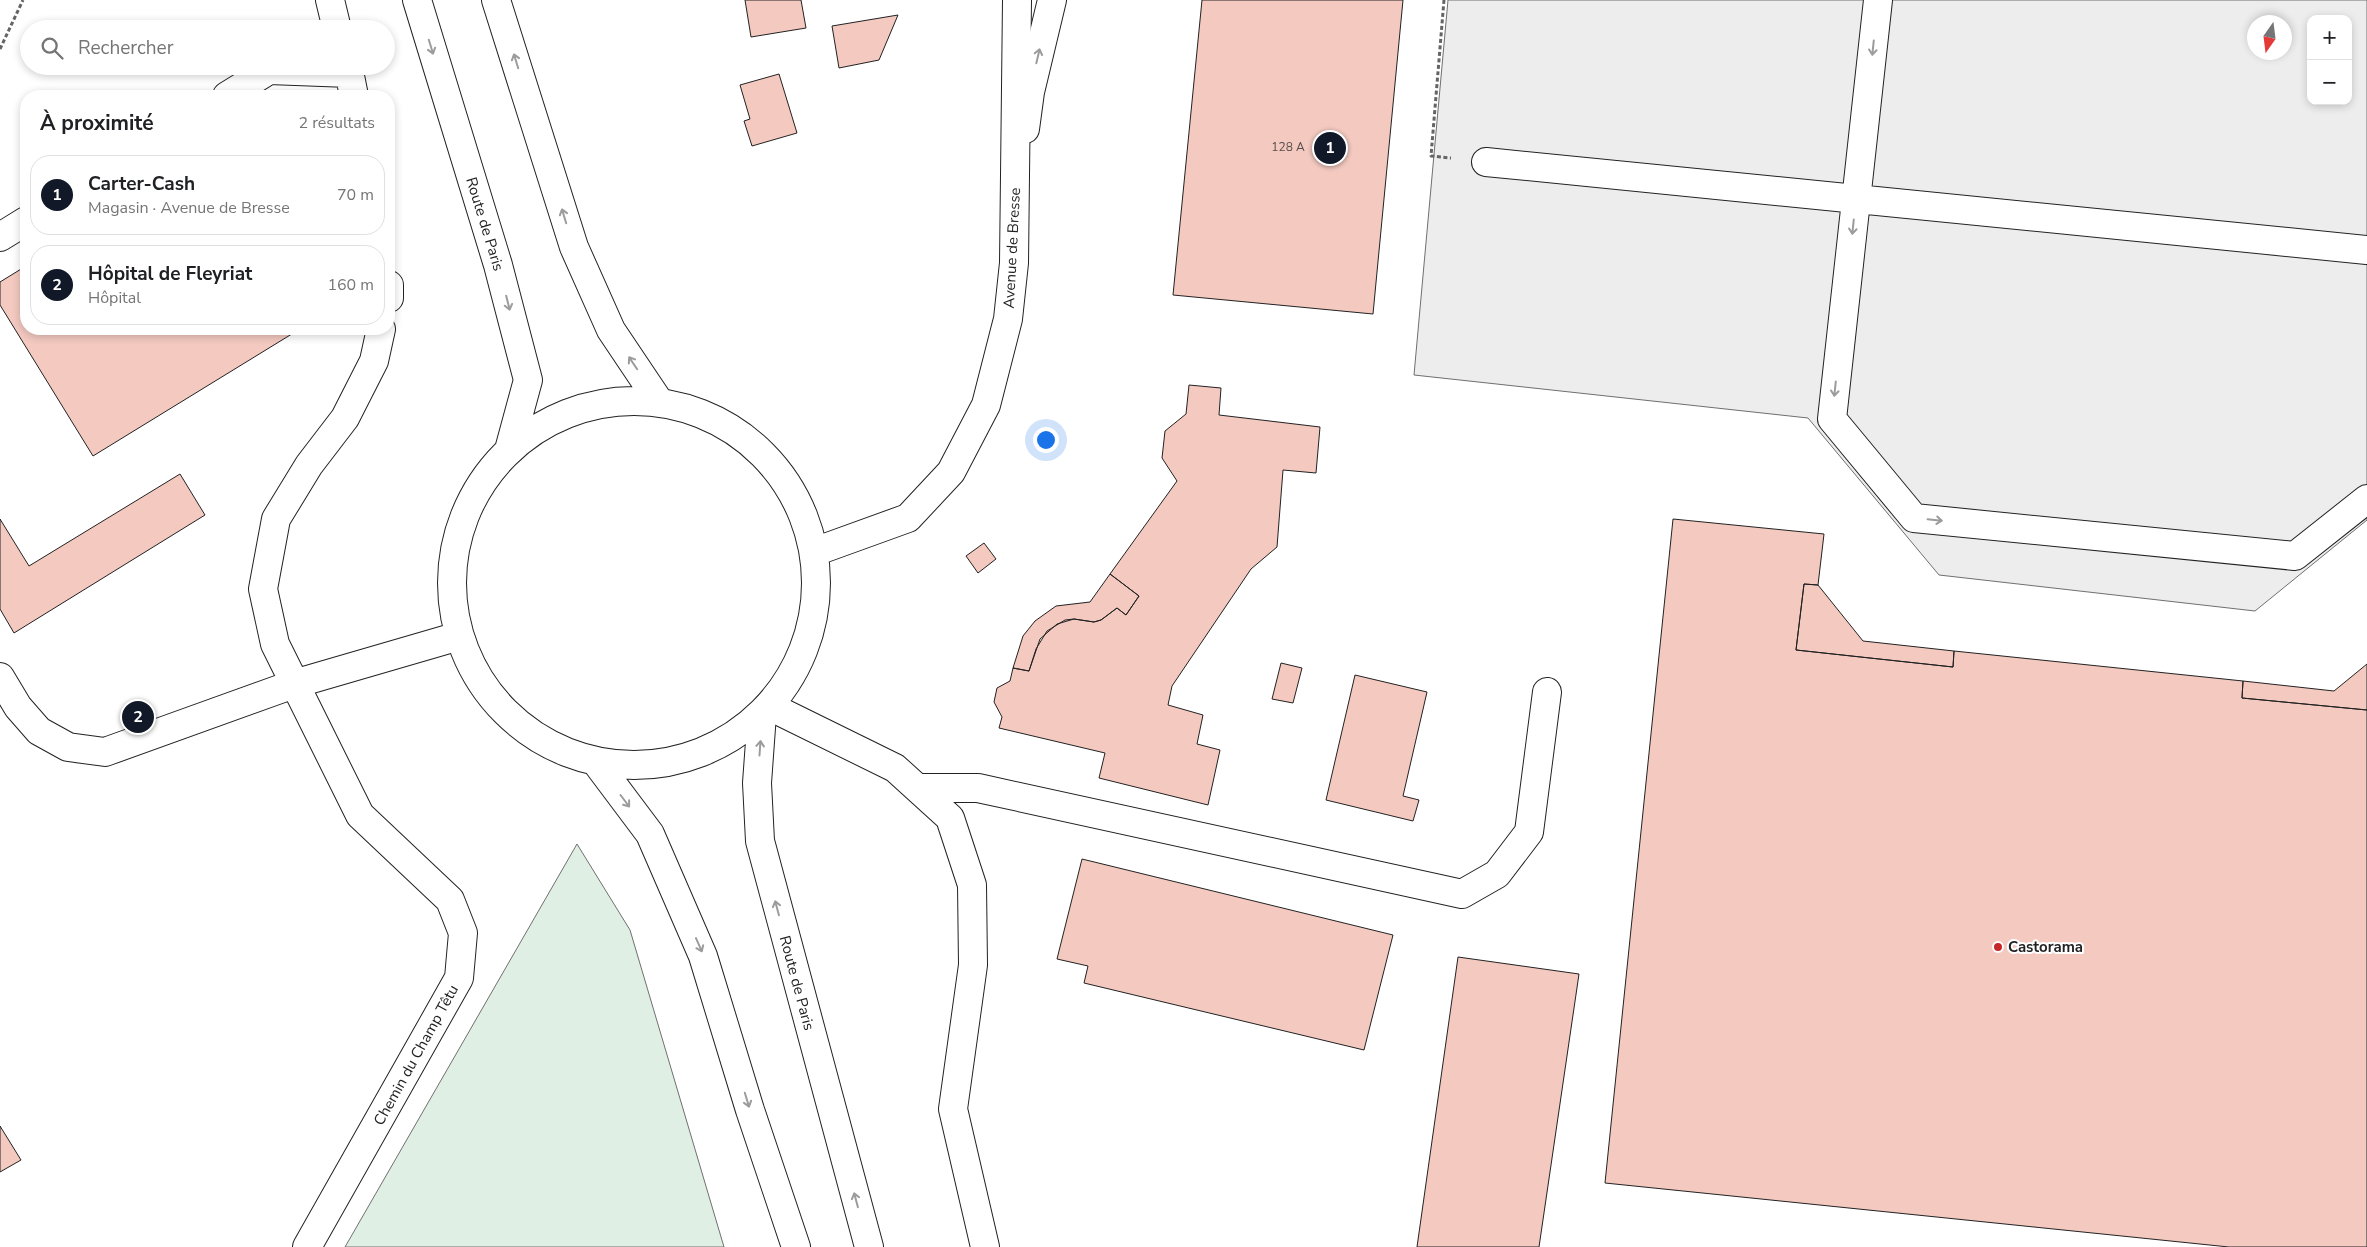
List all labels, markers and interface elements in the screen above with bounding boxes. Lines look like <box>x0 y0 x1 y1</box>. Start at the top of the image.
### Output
north arrow <box>2247 15 2292 60</box>
map controls <box>2307 15 2352 105</box>
button: + <box>2307 15 2352 60</box>
search box <box>20 20 395 75</box>
icon: search <box>38 34 66 62</box>
text: Rechercher <box>78 35 173 61</box>
one-way arrow <box>426 38 436 54</box>
one-way arrow <box>1868 40 1878 56</box>
one-way arrow <box>1034 48 1043 64</box>
one-way arrow <box>510 54 520 70</box>
button: − <box>2307 60 2352 105</box>
text: À proximité <box>40 109 154 137</box>
text: 2 résultats <box>299 112 375 134</box>
pin: 1 <box>1314 129 1346 167</box>
house number: 128 A <box>1271 139 1305 155</box>
text: Carter-Cash <box>88 171 195 197</box>
street label: Route de Paris <box>461 175 509 273</box>
text: 1 <box>52 184 62 206</box>
text: 70 m <box>337 184 374 206</box>
street label: Avenue de Bresse <box>999 187 1025 309</box>
text: Magasin · Avenue de Bresse <box>88 197 290 219</box>
one-way arrow <box>559 209 569 225</box>
one-way arrow <box>1848 219 1858 235</box>
text: Hôpital de Fleyriat <box>88 261 252 287</box>
text: 2 <box>52 274 62 296</box>
text: 160 m <box>327 274 374 296</box>
text: Hôpital <box>88 287 141 309</box>
one-way arrow <box>504 294 513 310</box>
one-way arrow <box>628 356 638 370</box>
one-way arrow <box>1830 381 1840 397</box>
your location <box>1033 427 1059 453</box>
one-way arrow <box>1926 515 1942 525</box>
pin: 2 <box>122 698 154 736</box>
one-way arrow <box>755 740 764 756</box>
one-way arrow <box>620 794 630 808</box>
one-way arrow <box>772 900 782 916</box>
street label: Route de Paris <box>775 933 819 1033</box>
one-way arrow <box>694 937 704 952</box>
place label: Castorama <box>2008 937 2083 957</box>
marker: Castorama <box>1992 941 2004 953</box>
street label: Chemin du Champ Têtu <box>369 981 463 1129</box>
one-way arrow <box>743 1091 753 1107</box>
one-way arrow <box>850 1192 860 1208</box>

